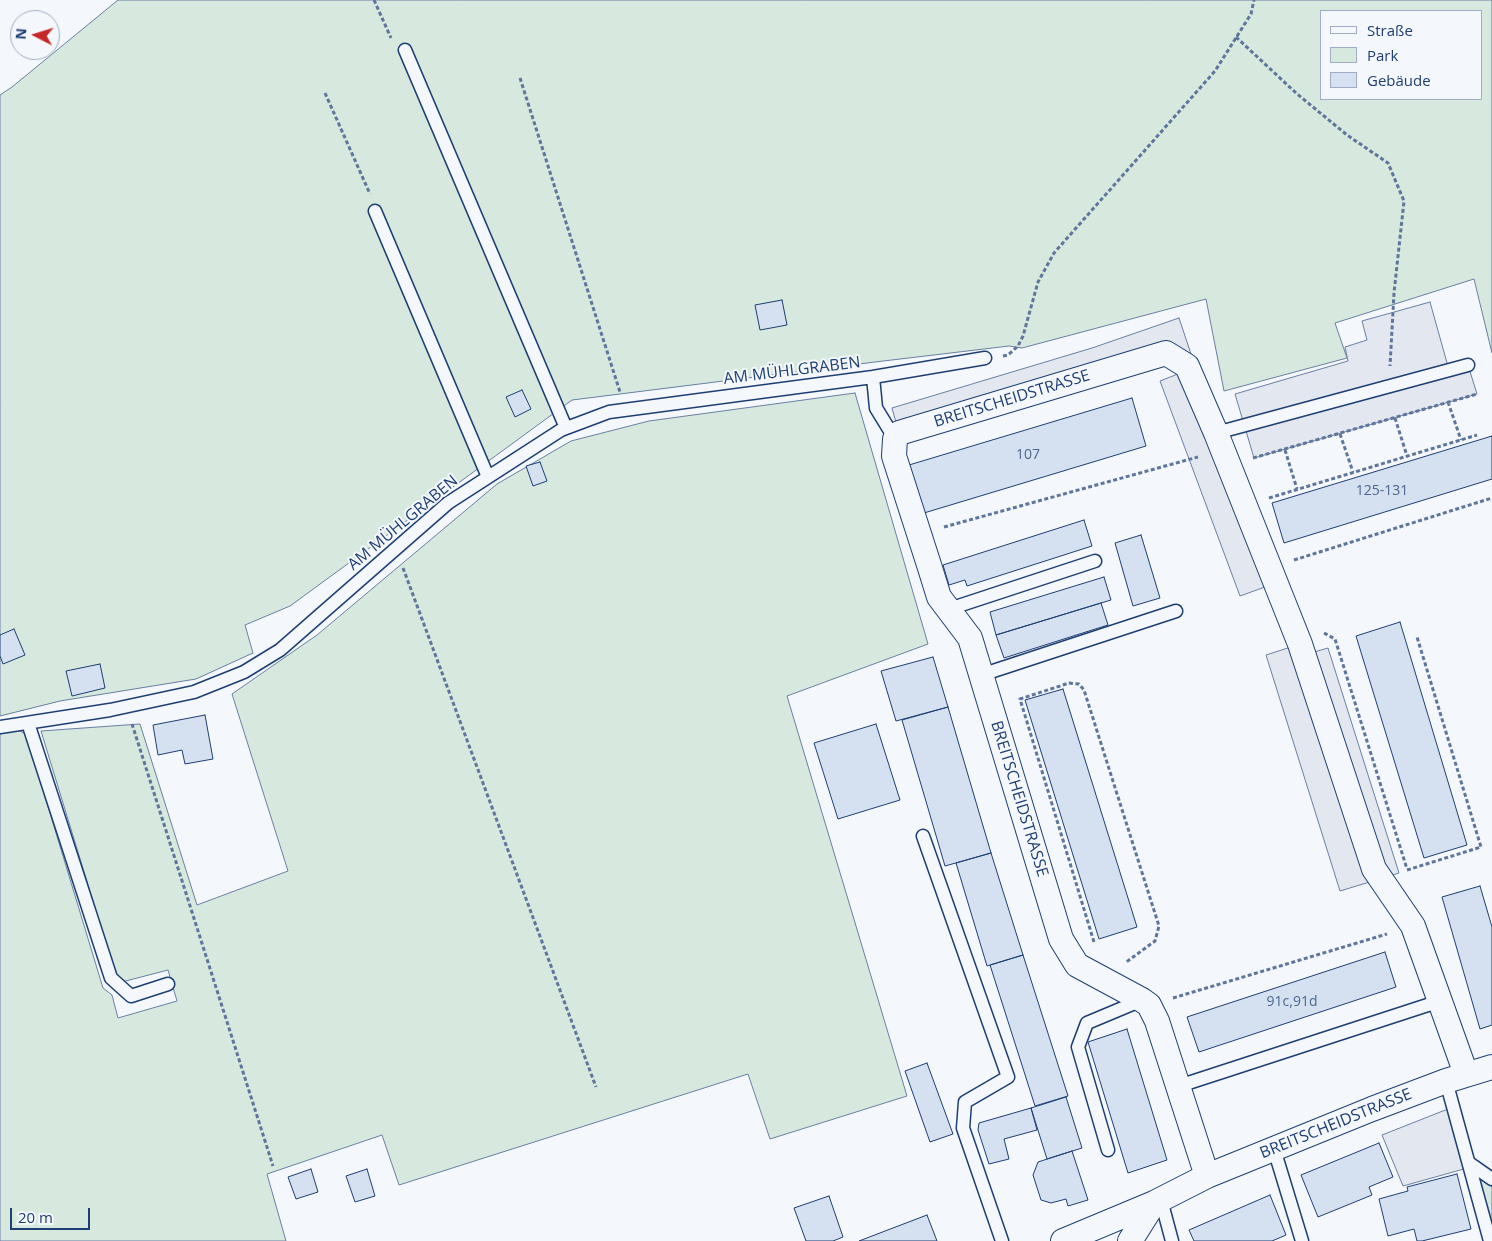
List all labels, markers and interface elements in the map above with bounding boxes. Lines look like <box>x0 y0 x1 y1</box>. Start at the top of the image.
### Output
north arrow <box>10 10 60 60</box>
legend <box>1320 10 1482 100</box>
text: Straße <box>1367 20 1413 40</box>
text: N <box>11 27 31 40</box>
text: Park <box>1367 45 1398 65</box>
text: Gebäude <box>1367 70 1431 90</box>
street label: AM MÜHLGRABEN <box>722 353 862 389</box>
street label: BREITSCHEIDSTRASSE <box>932 366 1092 432</box>
house number: 107 <box>1016 447 1040 463</box>
street label: AM MÜHLGRABEN <box>344 471 462 575</box>
house number: 125-131 <box>1356 483 1408 499</box>
street label: BREITSCHEIDSTRASSE <box>986 719 1052 879</box>
house number: 91c,91d <box>1267 994 1317 1010</box>
street label: BREITSCHEIDSTRASSE <box>1257 1085 1415 1163</box>
scale bar <box>12 1198 92 1230</box>
text: 20 m <box>18 1207 53 1227</box>

